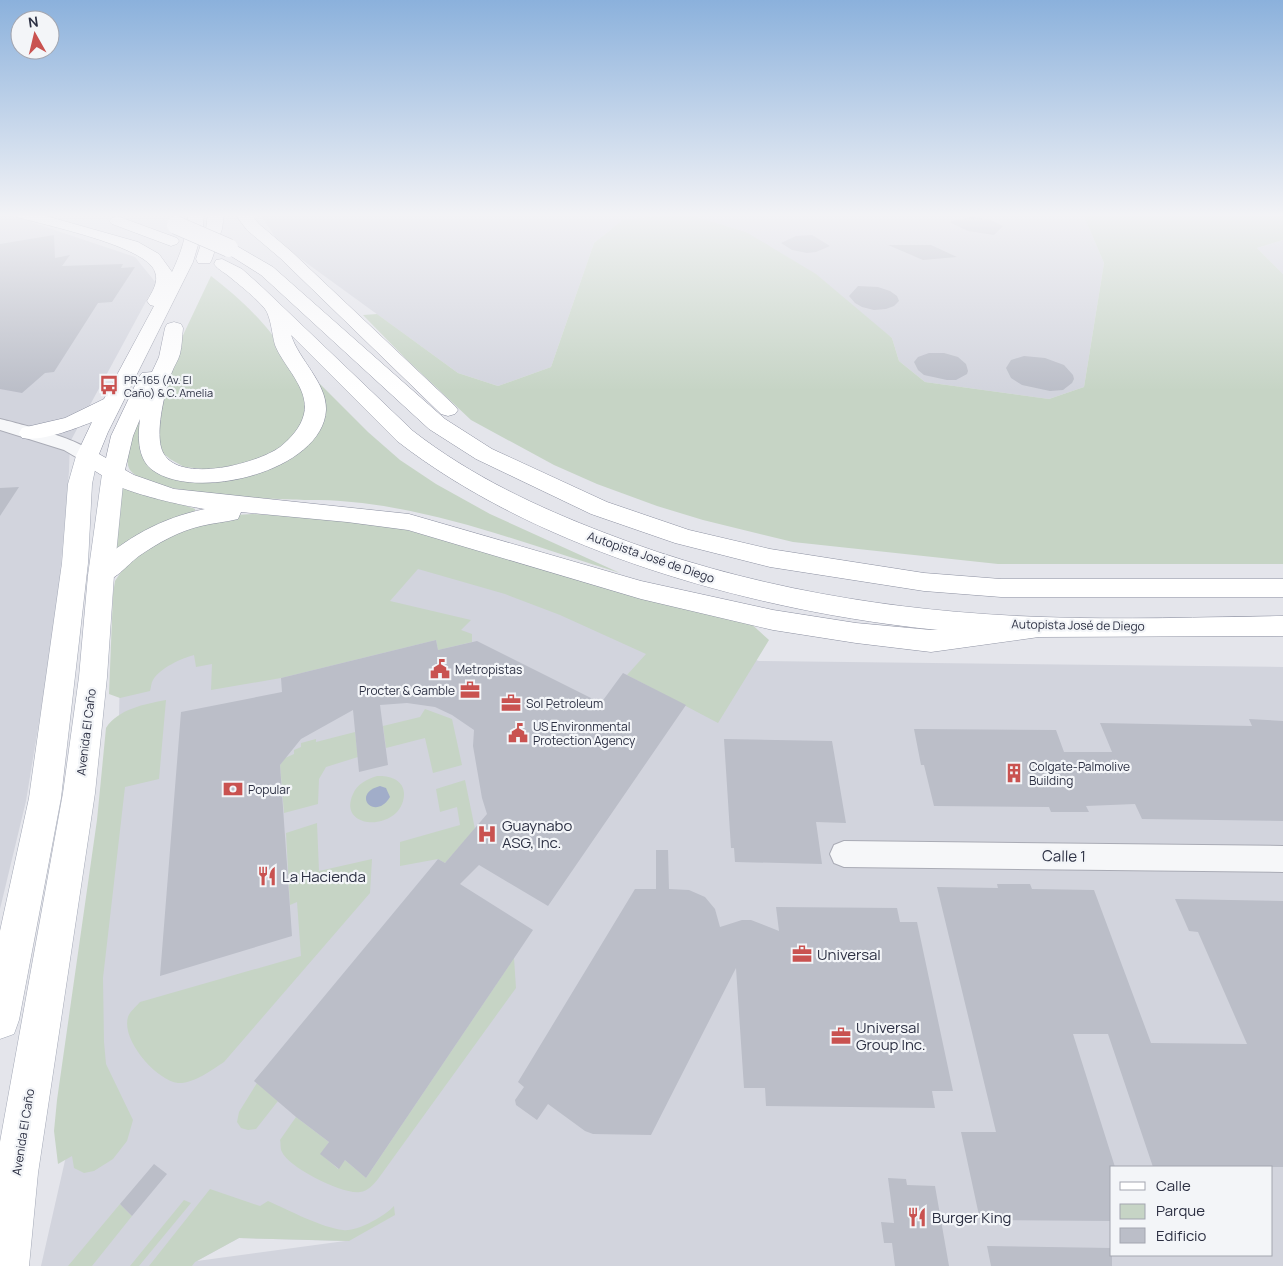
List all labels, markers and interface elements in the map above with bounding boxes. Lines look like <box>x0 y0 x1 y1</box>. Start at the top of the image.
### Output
north arrow <box>10 10 60 60</box>
text: N <box>27 12 39 32</box>
place label: PR-165 (Av. El Caño) & C. Amelia <box>124 372 213 400</box>
bus stop icon: PR-165 (Av. El Caño) & C. Amelia <box>98 374 120 396</box>
street label: Autopista José de Diego <box>585 527 717 587</box>
street label: Autopista José de Diego <box>1011 615 1145 635</box>
public building icon: Metropistas <box>429 658 451 680</box>
place label: Metropistas <box>455 661 522 678</box>
office icon: Procter & Gamble <box>459 679 481 701</box>
place label: Procter & Gamble <box>359 682 455 699</box>
street label: Avenida El Caño <box>72 688 100 776</box>
office icon: Sol Petroleum <box>500 692 522 714</box>
place label: Sol Petroleum <box>526 695 603 712</box>
place label: US Environmental Protection Agency <box>533 718 636 749</box>
public building icon: US Environmental Protection Agency <box>507 722 529 744</box>
place label: Colgate-Palmolive Building <box>1029 758 1130 789</box>
building icon: Colgate-Palmolive Building <box>1003 762 1025 784</box>
bank icon: Popular <box>222 778 244 800</box>
place label: Popular <box>248 781 291 798</box>
place label: Guaynabo ASG, Inc. <box>502 815 572 853</box>
hospital icon: Guaynabo ASG, Inc. <box>476 823 498 845</box>
street label: Calle 1 <box>1042 845 1086 867</box>
restaurant icon: La Hacienda <box>256 865 278 887</box>
place label: La Hacienda <box>282 866 366 887</box>
office icon: Universal <box>791 943 813 965</box>
place label: Universal <box>817 944 881 965</box>
place label: Universal Group Inc. <box>856 1017 926 1055</box>
office icon: Universal Group Inc. <box>830 1025 852 1047</box>
street label: Avenida El Caño <box>8 1087 38 1177</box>
legend <box>1110 1166 1273 1256</box>
text: Calle <box>1156 1175 1191 1196</box>
text: Parque <box>1156 1200 1205 1221</box>
restaurant icon: Burger King <box>906 1206 928 1228</box>
place label: Burger King <box>932 1207 1011 1228</box>
text: Edificio <box>1156 1225 1207 1246</box>

